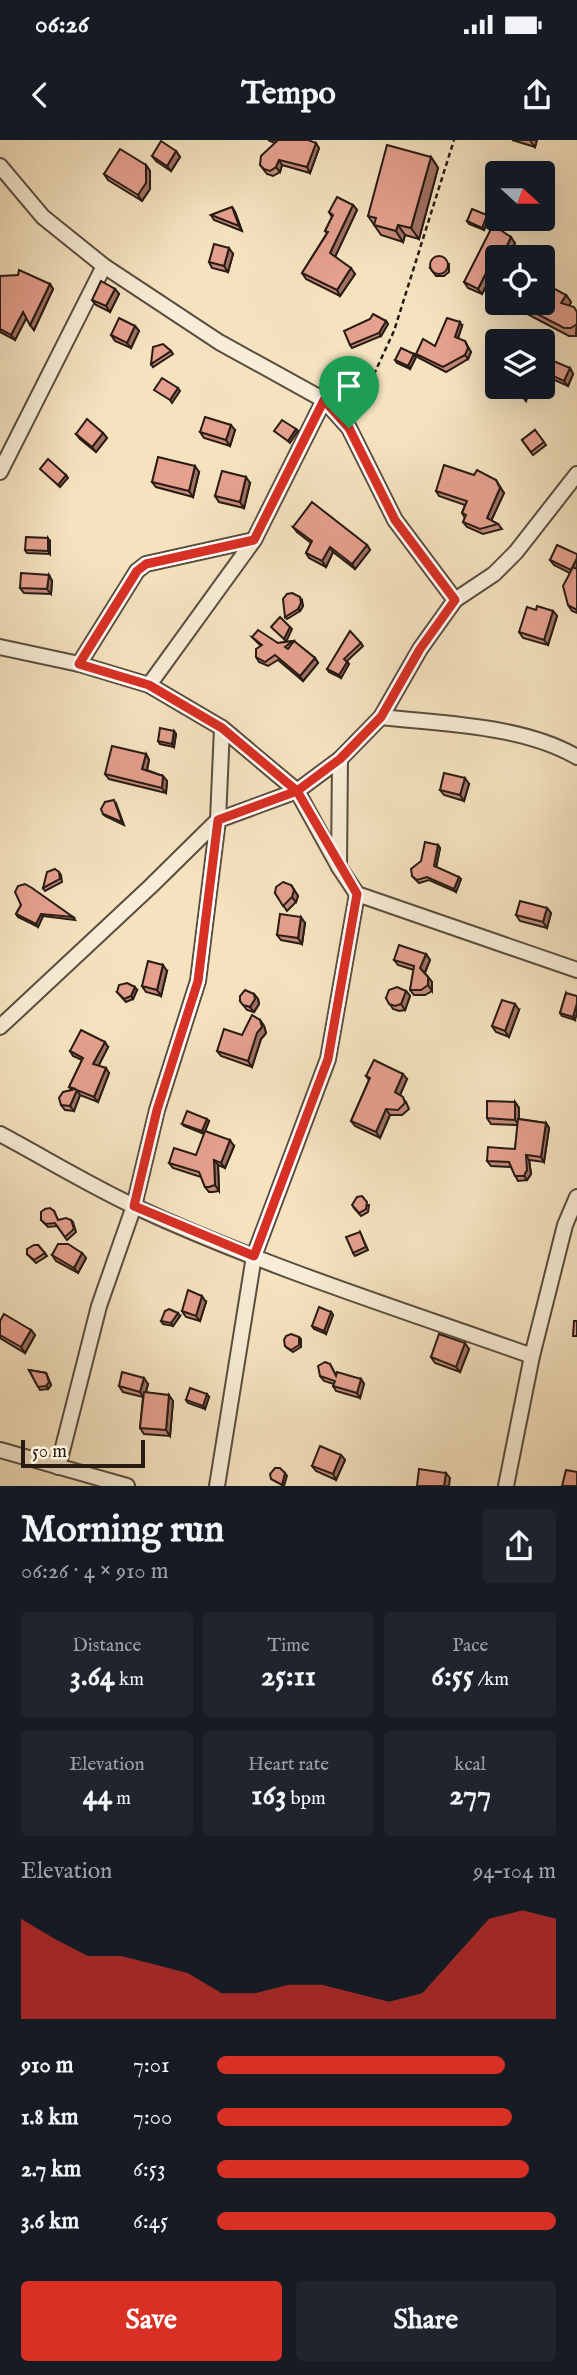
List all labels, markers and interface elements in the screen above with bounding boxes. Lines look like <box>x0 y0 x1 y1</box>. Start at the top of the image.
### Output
text: 06:26 <box>35 8 89 41</box>
text: Tempo <box>241 74 336 115</box>
icon: back <box>21 76 59 114</box>
icon: share <box>518 76 556 114</box>
north arrow <box>485 161 555 231</box>
map controls <box>485 161 555 399</box>
button: locate <box>485 245 555 315</box>
button: layers <box>485 329 555 399</box>
pin <box>319 356 379 428</box>
icon: arrive <box>330 367 368 405</box>
scale bar <box>21 1437 145 1469</box>
text: 50 m <box>32 1440 67 1464</box>
text: Morning run <box>21 1507 224 1555</box>
button: share <box>482 1509 556 1583</box>
text: 06:26 · 4 × 910 m <box>21 1557 168 1586</box>
text: Distance <box>72 1634 141 1658</box>
text: Time <box>267 1634 310 1658</box>
text: Pace <box>452 1634 488 1658</box>
text: 3.64 <box>70 1658 115 1696</box>
text: 25:11 <box>261 1658 316 1696</box>
text: 6:55 <box>431 1658 474 1696</box>
text: km <box>115 1668 144 1692</box>
text: /km <box>474 1668 509 1692</box>
text: Elevation <box>69 1753 145 1777</box>
text: Heart rate <box>248 1753 329 1777</box>
text: kcal <box>454 1753 486 1777</box>
text: 44 <box>83 1777 112 1815</box>
text: 163 <box>251 1777 286 1815</box>
text: 277 <box>449 1777 491 1815</box>
text: m <box>112 1787 131 1811</box>
text: bpm <box>286 1787 326 1811</box>
text: Elevation <box>21 1857 112 1886</box>
text: 94–104 m <box>473 1857 556 1886</box>
text: 910 m <box>21 2051 74 2080</box>
text: 7:01 <box>133 2051 170 2080</box>
text: 1.8 km <box>21 2103 79 2132</box>
text: 7:00 <box>133 2103 172 2132</box>
text: 2.7 km <box>21 2155 81 2184</box>
text: 6:53 <box>133 2155 166 2184</box>
text: 3.6 km <box>21 2207 79 2236</box>
text: 6:45 <box>133 2207 168 2236</box>
button: Save <box>21 2281 282 2361</box>
button: Share <box>296 2281 556 2361</box>

